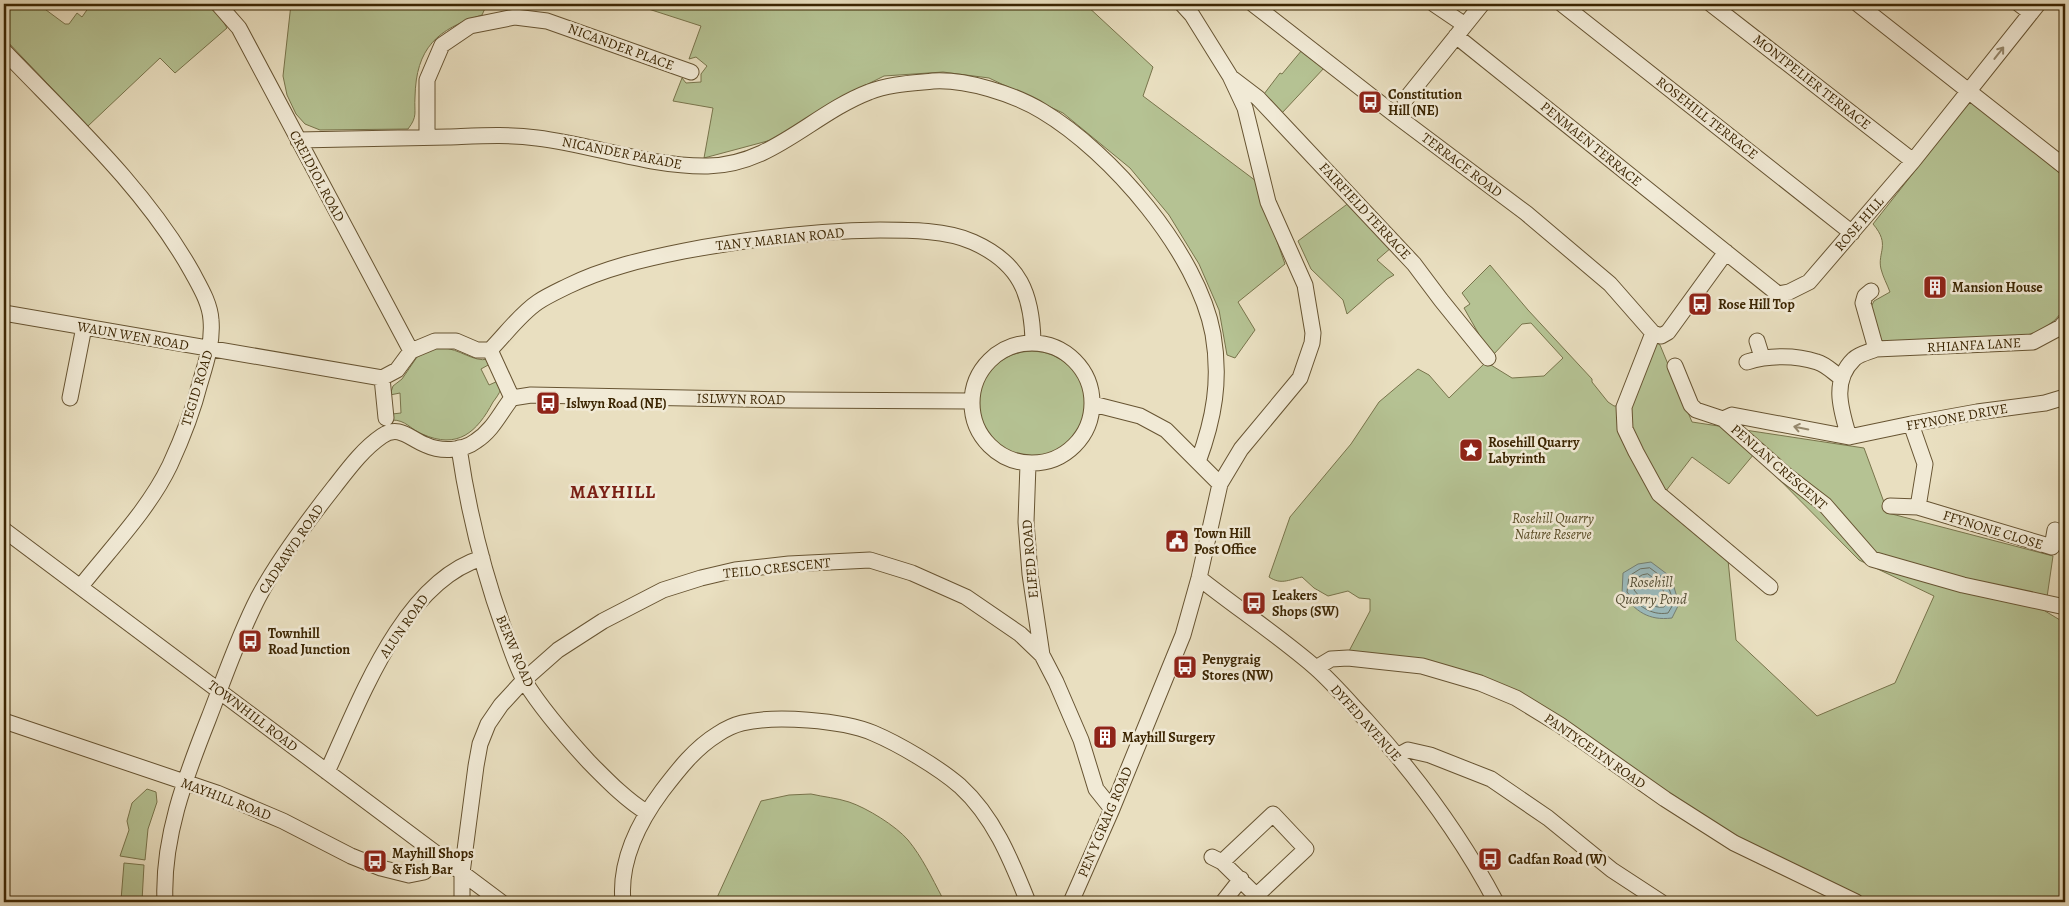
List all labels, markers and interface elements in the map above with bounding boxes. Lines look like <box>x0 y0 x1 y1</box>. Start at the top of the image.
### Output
street label: NICANDER PLACE <box>565 19 677 75</box>
street label: MONTPELIER TERRACE <box>1749 30 1875 134</box>
one-way arrow <box>1994 47 2005 60</box>
street label: ROSEHILL TERRACE <box>1652 72 1762 164</box>
place label: Constitution Hill (NE) <box>1388 85 1462 120</box>
bus stop icon: Constitution Hill (NE) <box>1357 89 1383 115</box>
street label: PENMAEN TERRACE <box>1536 97 1646 191</box>
street label: CREIDIOL ROAD <box>285 127 349 225</box>
street label: TERRACE ROAD <box>1418 128 1507 202</box>
street label: NICANDER PARADE <box>560 132 684 174</box>
street label: FAIRFIELD TERRACE <box>1315 158 1415 264</box>
street label: ROSE HILL <box>1830 192 1888 255</box>
street label: TAN Y MARIAN ROAD <box>715 223 845 255</box>
building icon: Mansion House <box>1922 274 1948 300</box>
place label: Mansion House <box>1952 278 2043 297</box>
bus stop icon: Rose Hill Top <box>1687 291 1713 317</box>
place label: Rose Hill Top <box>1718 295 1795 314</box>
street label: WAUN WEN ROAD <box>75 317 190 355</box>
street label: RHIANFA LANE <box>1927 333 2021 357</box>
street label: TEGID ROAD <box>176 347 218 428</box>
street label: ISLWYN ROAD <box>696 389 786 409</box>
bus stop icon: Islwyn Road (NE) <box>535 390 561 416</box>
place label: Islwyn Road (NE) <box>566 394 667 413</box>
street label: FFYNONE DRIVE <box>1905 399 2009 435</box>
street label: PENLAN CRESCENT <box>1727 420 1832 514</box>
one-way arrow <box>1793 423 1809 433</box>
place label: Rosehill Quarry Labyrinth <box>1488 433 1580 468</box>
place icon: Rosehill Quarry Labyrinth <box>1458 437 1484 463</box>
district label: MAYHILL <box>570 479 656 505</box>
street label: CADRAWD ROAD <box>254 500 328 598</box>
street label: FFYNONE CLOSE <box>1941 506 2045 554</box>
park label: Rosehill Quarry Nature Reserve <box>1512 509 1594 544</box>
street label: ELFED ROAD <box>1017 519 1043 599</box>
place label: Town Hill Post Office <box>1194 524 1257 559</box>
public building icon: Town Hill Post Office <box>1164 528 1190 554</box>
street label: TEILO CRESCENT <box>722 553 832 583</box>
water label: Rosehill Quarry Pond <box>1615 572 1687 609</box>
place label: Leakers Shops (SW) <box>1272 586 1339 621</box>
street label: ALUN ROAD <box>375 590 433 662</box>
bus stop icon: Leakers Shops (SW) <box>1241 590 1267 616</box>
street label: BERW ROAD <box>491 612 539 690</box>
place label: Townhill Road Junction <box>268 624 350 659</box>
bus stop icon: Townhill Road Junction <box>237 628 263 654</box>
place label: Penygraig Stores (NW) <box>1202 650 1273 685</box>
bus stop icon: Penygraig Stores (NW) <box>1172 654 1198 680</box>
street label: TOWNHILL ROAD <box>204 676 302 756</box>
street label: DYFED AVENUE <box>1326 680 1406 766</box>
street label: PANTYCELYN ROAD <box>1540 709 1650 793</box>
building icon: Mayhill Surgery <box>1092 724 1118 750</box>
place label: Mayhill Surgery <box>1122 728 1216 747</box>
street label: PEN Y GRAIG ROAD <box>1073 764 1137 880</box>
street label: MAYHILL ROAD <box>178 773 274 825</box>
place label: Mayhill Shops & Fish Bar <box>392 844 474 879</box>
bus stop icon: Cadfan Road (W) <box>1477 846 1503 872</box>
bus stop icon: Mayhill Shops & Fish Bar <box>362 848 388 874</box>
place label: Cadfan Road (W) <box>1508 850 1607 869</box>

